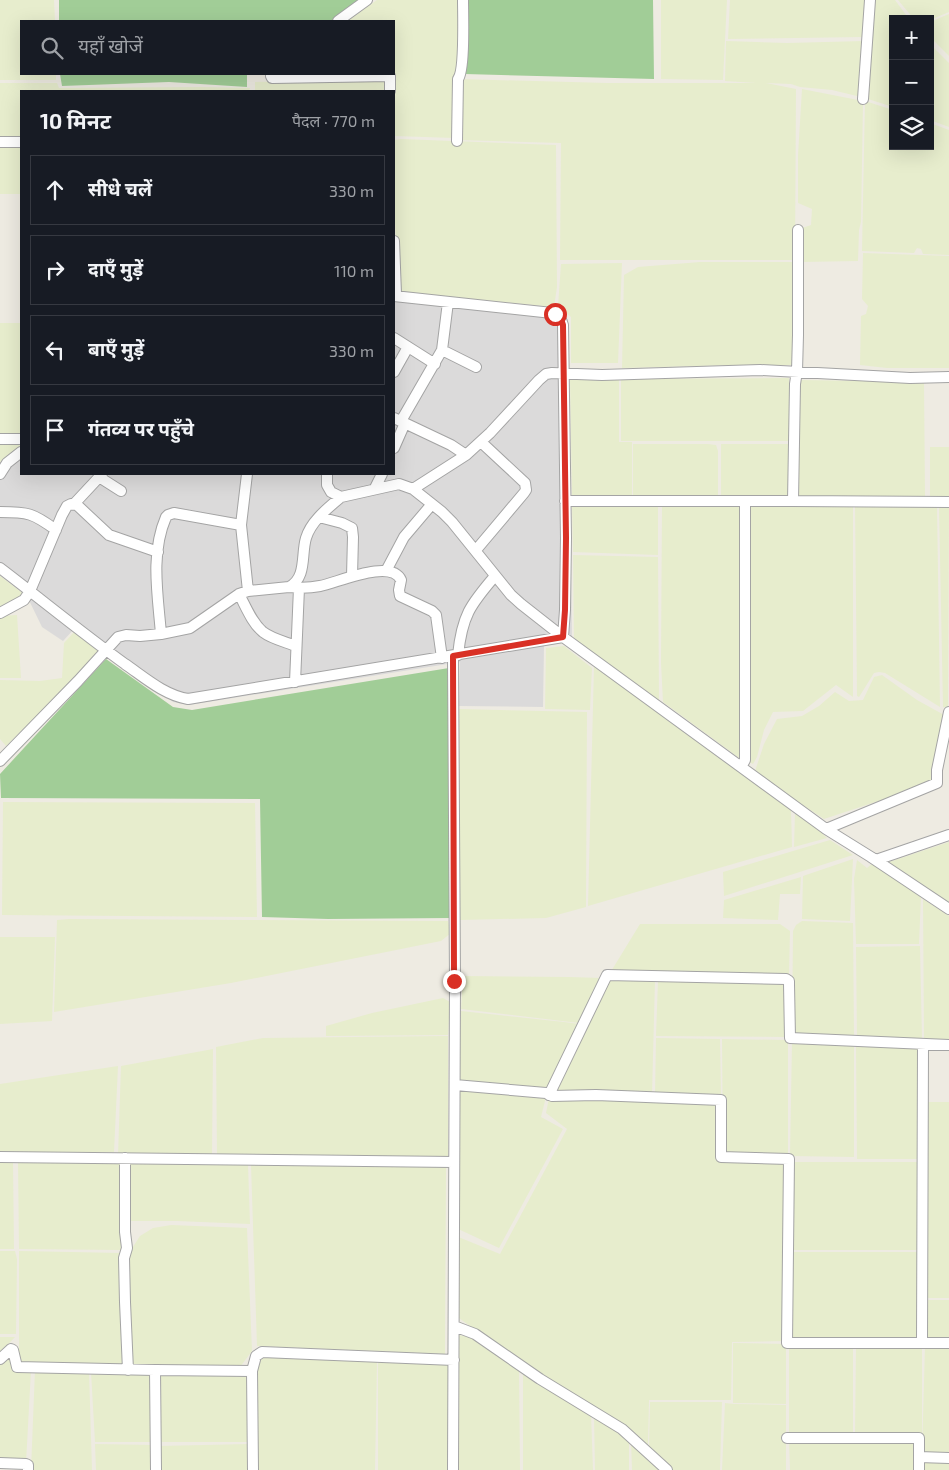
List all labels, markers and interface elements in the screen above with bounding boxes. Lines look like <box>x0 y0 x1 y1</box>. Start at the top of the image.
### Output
map controls <box>889 15 934 150</box>
button: + <box>889 15 934 60</box>
search box <box>20 20 395 75</box>
icon: search <box>38 34 66 62</box>
text: यहाँ खोजें <box>78 34 143 57</box>
button: − <box>889 60 934 105</box>
button: layers <box>889 105 934 150</box>
text: 10 मिनट <box>40 108 111 133</box>
text: पैदल · 770 m <box>292 111 375 130</box>
icon: ahead <box>41 176 69 204</box>
text: सीधे चलें <box>88 177 152 200</box>
text: 330 m <box>329 181 374 200</box>
icon: right <box>41 256 69 284</box>
text: दाएँ मुड़ें <box>88 257 143 280</box>
text: 110 m <box>334 261 374 280</box>
route start <box>544 303 567 326</box>
icon: left <box>41 336 69 364</box>
text: बाएँ मुड़ें <box>88 337 144 360</box>
text: 330 m <box>329 341 374 360</box>
icon: arrive <box>41 416 69 444</box>
text: गंतव्य पर पहुँचे <box>88 417 194 440</box>
route end <box>443 970 466 993</box>

